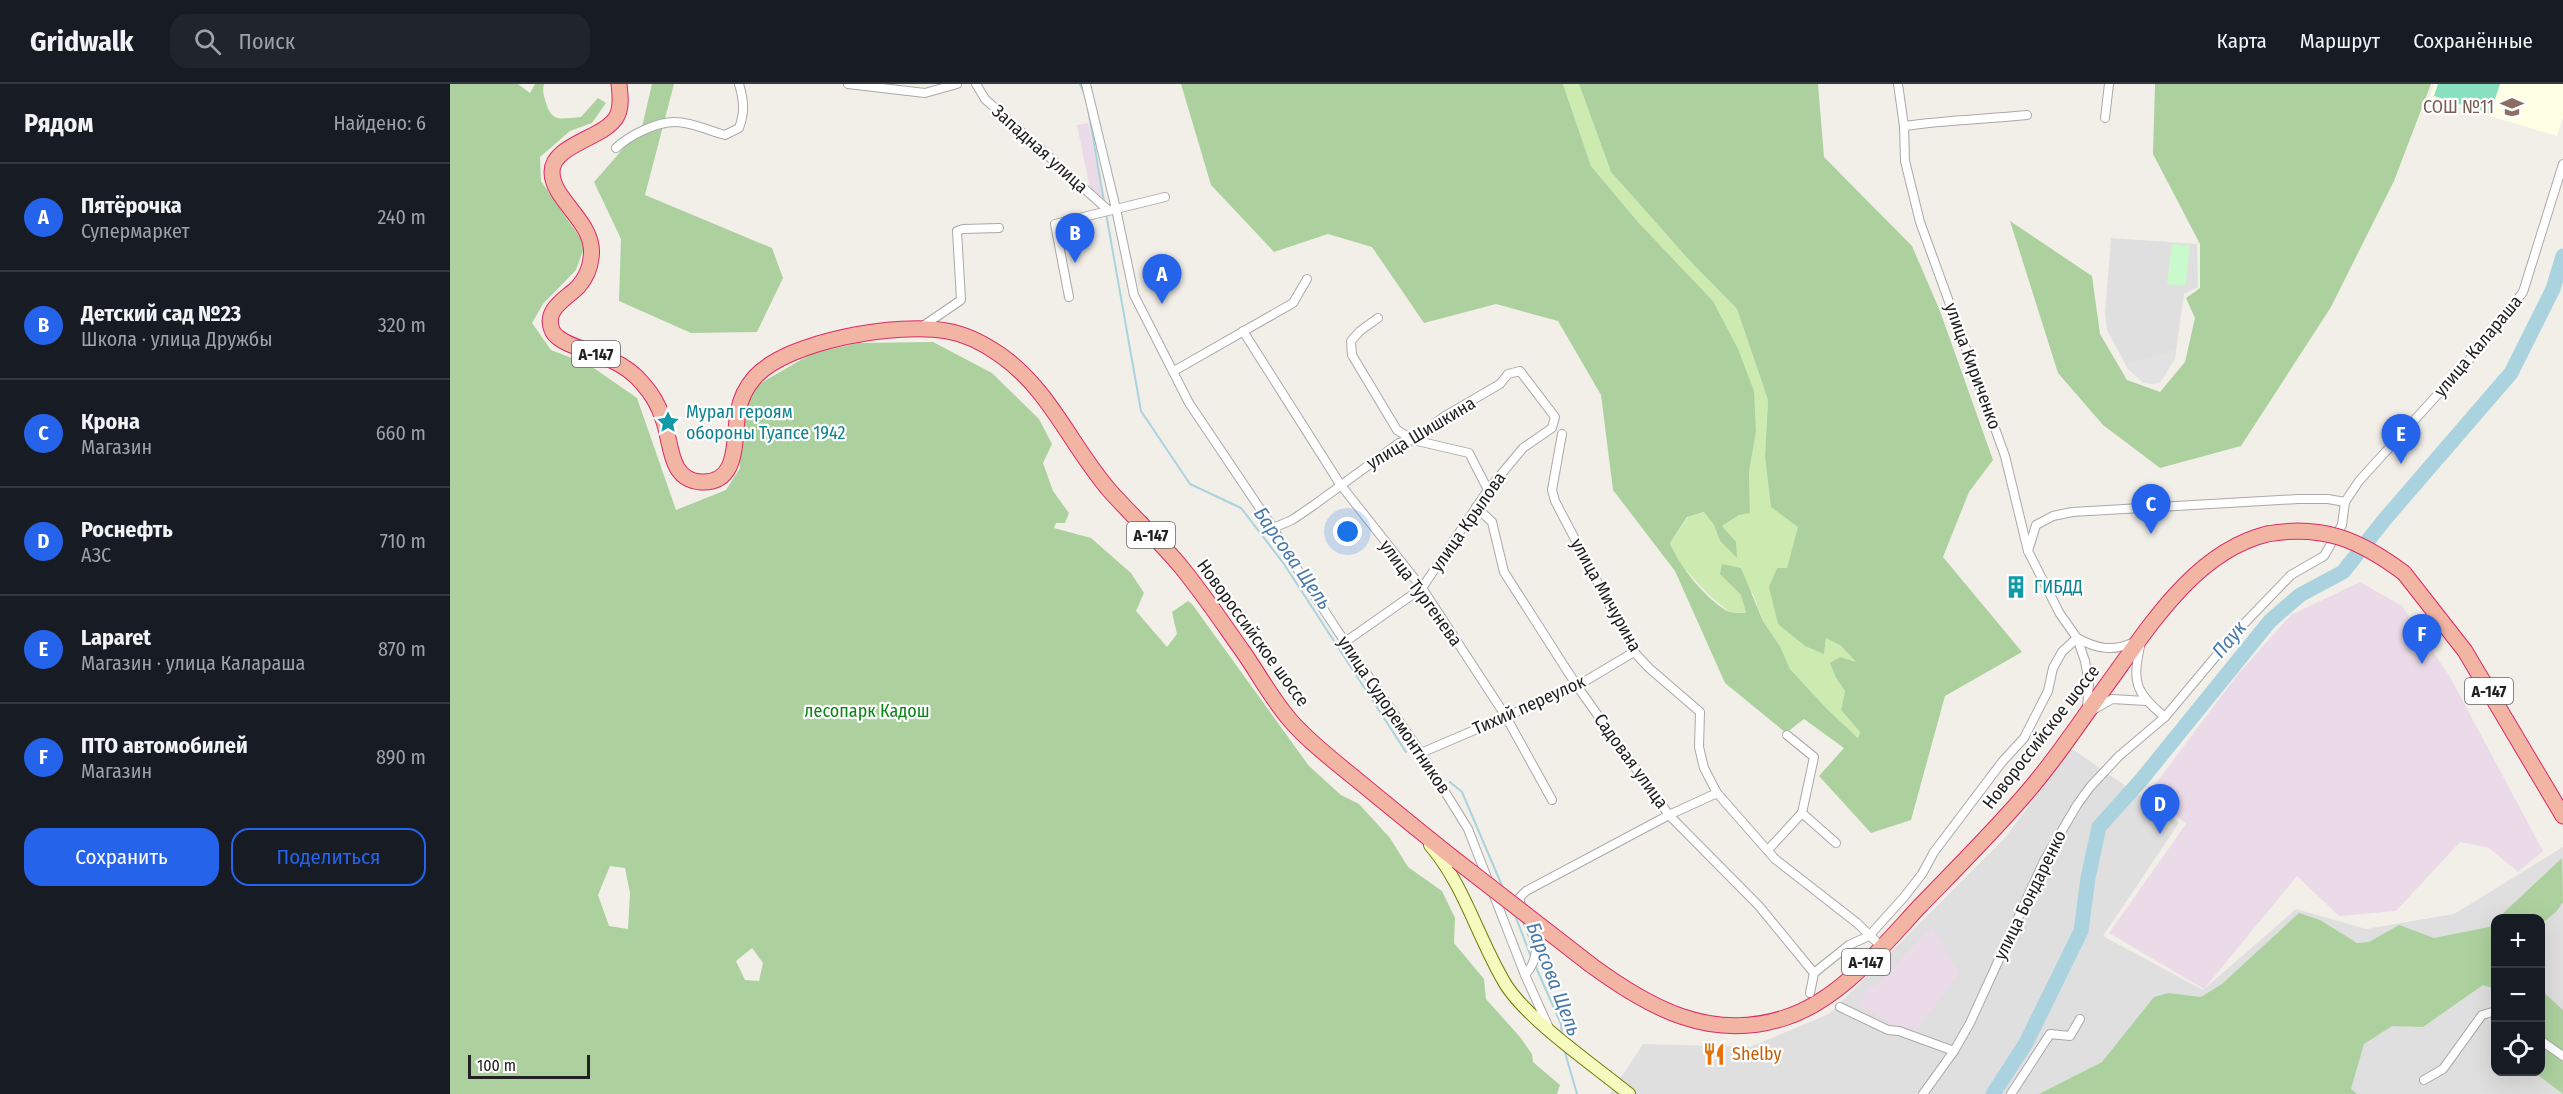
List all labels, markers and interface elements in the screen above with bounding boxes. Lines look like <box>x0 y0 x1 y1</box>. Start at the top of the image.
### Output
search box <box>170 14 590 68</box>
text: Gridwalk <box>30 25 134 58</box>
icon: search <box>191 25 224 58</box>
text: Поиск <box>239 28 295 55</box>
text: Карта <box>2217 28 2267 54</box>
text: Маршрут <box>2300 28 2380 54</box>
text: Сохранённые <box>2413 28 2533 54</box>
school or university icon: СОШ №11 <box>2499 94 2525 120</box>
place label: СОШ №11 <box>2423 96 2494 118</box>
street label: Западная улица <box>988 100 1093 198</box>
text: Рядом <box>24 108 93 139</box>
text: Найдено: 6 <box>333 111 426 135</box>
text: Пятёрочка <box>81 192 182 219</box>
text: A <box>38 205 49 229</box>
text: 240 m <box>377 205 426 229</box>
pin: B <box>1056 214 1094 263</box>
text: Супермаркет <box>81 219 190 243</box>
pin: A <box>1142 254 1182 304</box>
street label: улица Калараша <box>2429 291 2527 401</box>
text: Детский сад №23 <box>81 300 241 327</box>
street label: улица Кириченко <box>1940 300 2006 432</box>
text: B <box>38 313 49 337</box>
text: 320 m <box>378 313 426 337</box>
text: Школа · улица Дружбы <box>81 327 273 351</box>
road number: А-147 <box>572 341 620 367</box>
street label: улица Шишкина <box>1363 392 1480 474</box>
place label: Мурал героям обороны Туапсе 1942 <box>686 401 845 444</box>
text: Крона <box>81 408 140 435</box>
place icon: Мурал героям обороны Туапсе 1942 <box>655 409 681 435</box>
pin: E <box>2382 414 2420 464</box>
text: C <box>38 421 49 445</box>
text: 660 m <box>376 421 426 445</box>
text: Магазин <box>81 435 152 459</box>
street label: улица Крылова <box>1425 468 1511 576</box>
pin: C <box>2132 484 2170 534</box>
water label: Барсова Щель <box>1249 502 1337 614</box>
text: Роснефть <box>81 516 173 543</box>
your location <box>1333 517 1362 546</box>
road number: А-147 <box>1127 522 1175 548</box>
text: D <box>38 529 49 553</box>
text: 710 m <box>380 529 426 553</box>
street label: улица Мичурина <box>1566 534 1646 656</box>
street label: улица Тургенева <box>1375 536 1467 651</box>
text: АЗС <box>81 543 111 567</box>
street label: Новороссийское шоссе <box>1192 555 1314 711</box>
building icon: ГИБДД <box>2003 574 2029 600</box>
place label: ГИБДД <box>2034 576 2083 598</box>
pin: F <box>2402 614 2442 664</box>
water label: Паук <box>2207 615 2252 662</box>
text: Laparet <box>81 624 151 651</box>
street label: улица Судоремонтников <box>1333 632 1455 798</box>
text: E <box>39 637 48 661</box>
text: 870 m <box>378 637 426 661</box>
text: Магазин · улица Калараша <box>81 651 305 675</box>
street label: Новороссийское шоссе <box>1978 660 2104 813</box>
street label: Тихий переулок <box>1469 670 1589 740</box>
road number: А-147 <box>2465 678 2513 704</box>
park label: лесопарк Кадош <box>804 700 930 722</box>
street label: Садовая улица <box>1589 709 1673 813</box>
text: ПТО автомобилей <box>81 732 248 759</box>
text: F <box>39 745 48 769</box>
text: 890 m <box>376 745 426 769</box>
text: Магазин <box>81 759 152 783</box>
pin: D <box>2140 784 2180 834</box>
street label: улица Бондаренко <box>1989 827 2071 963</box>
button: Сохранить <box>24 828 219 886</box>
button: Поделиться <box>231 828 426 886</box>
map controls <box>2491 914 2545 1076</box>
button: + <box>2491 914 2545 968</box>
water label: Барсова Щель <box>1521 919 1587 1039</box>
road number: А-147 <box>1842 949 1890 975</box>
button: − <box>2491 968 2545 1022</box>
button: locate <box>2491 1022 2545 1076</box>
restaurant icon: Shelby <box>1701 1041 1727 1067</box>
place label: Shelby <box>1732 1043 1782 1065</box>
scale bar <box>468 1052 590 1080</box>
text: 100 m <box>477 1056 516 1075</box>

